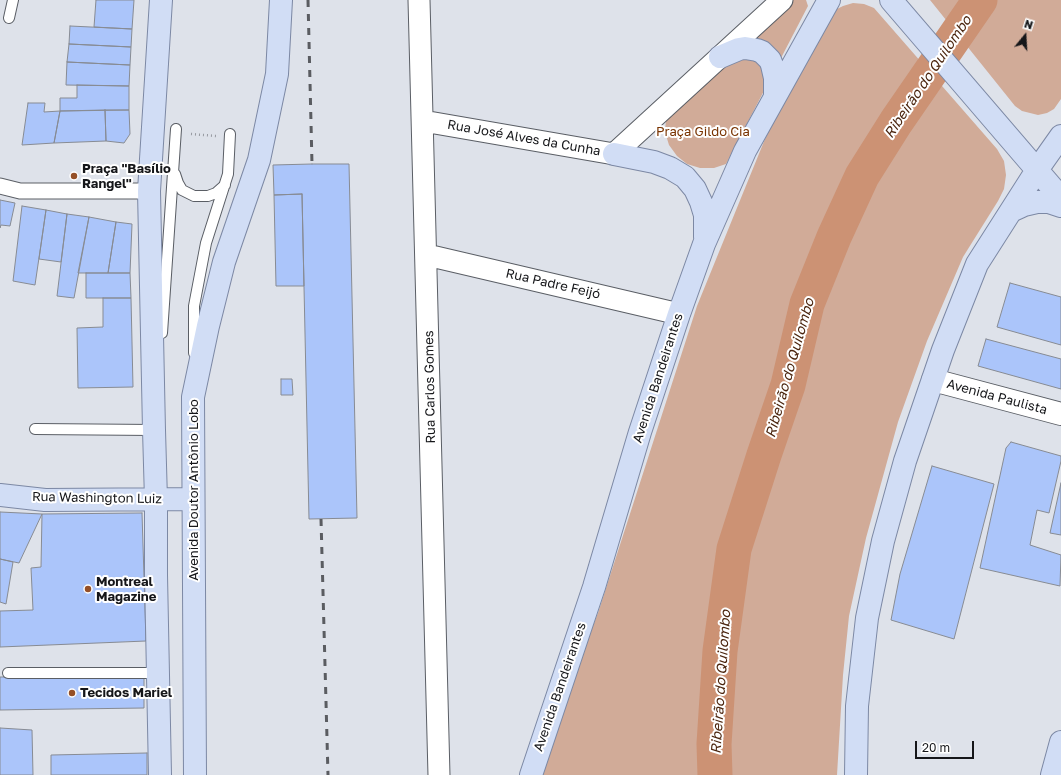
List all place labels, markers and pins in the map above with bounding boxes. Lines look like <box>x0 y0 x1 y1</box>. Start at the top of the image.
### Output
place label: Praça "Basílio Rangel" <box>82 161 171 192</box>
marker: Praça "Basílio Rangel" <box>69 171 79 181</box>
place label: Montreal Magazine <box>96 574 156 605</box>
marker: Montreal Magazine <box>83 584 93 594</box>
place label: Tecidos Mariel <box>80 685 172 701</box>
marker: Tecidos Mariel <box>67 688 77 698</box>

